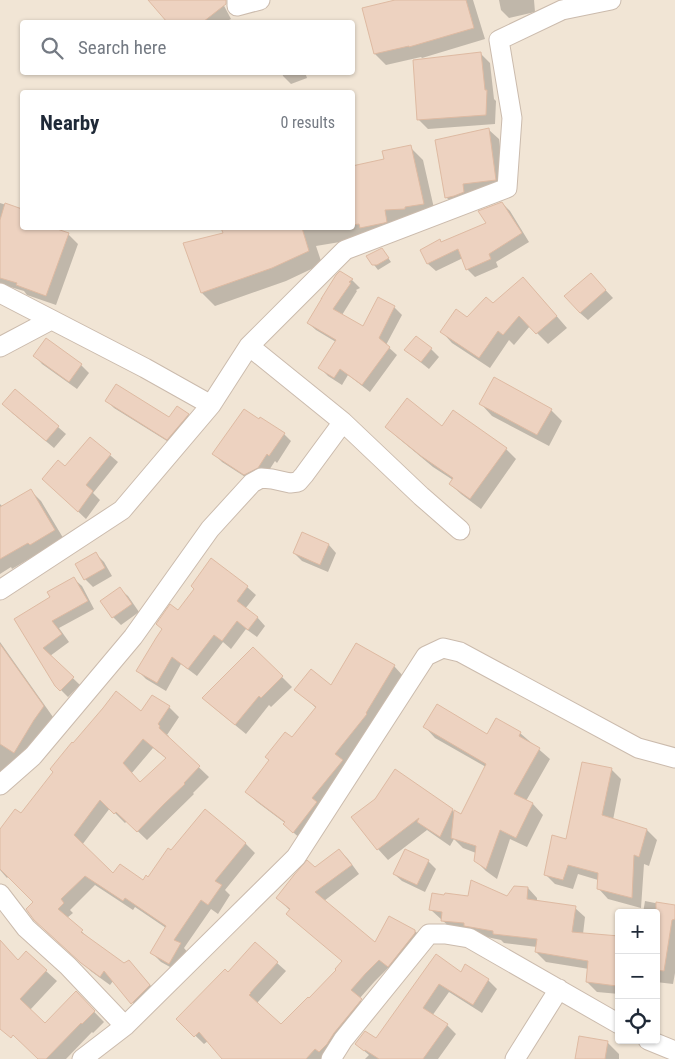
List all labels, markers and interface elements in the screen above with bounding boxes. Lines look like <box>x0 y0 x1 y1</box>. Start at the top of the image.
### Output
search box <box>20 20 355 75</box>
icon: search <box>38 34 66 62</box>
text: Search here <box>78 36 166 59</box>
text: Nearby <box>40 111 99 135</box>
text: 0 results <box>280 113 335 132</box>
map controls <box>615 909 660 1044</box>
button: + <box>615 909 660 954</box>
button: − <box>615 954 660 999</box>
button: locate <box>615 999 660 1044</box>

